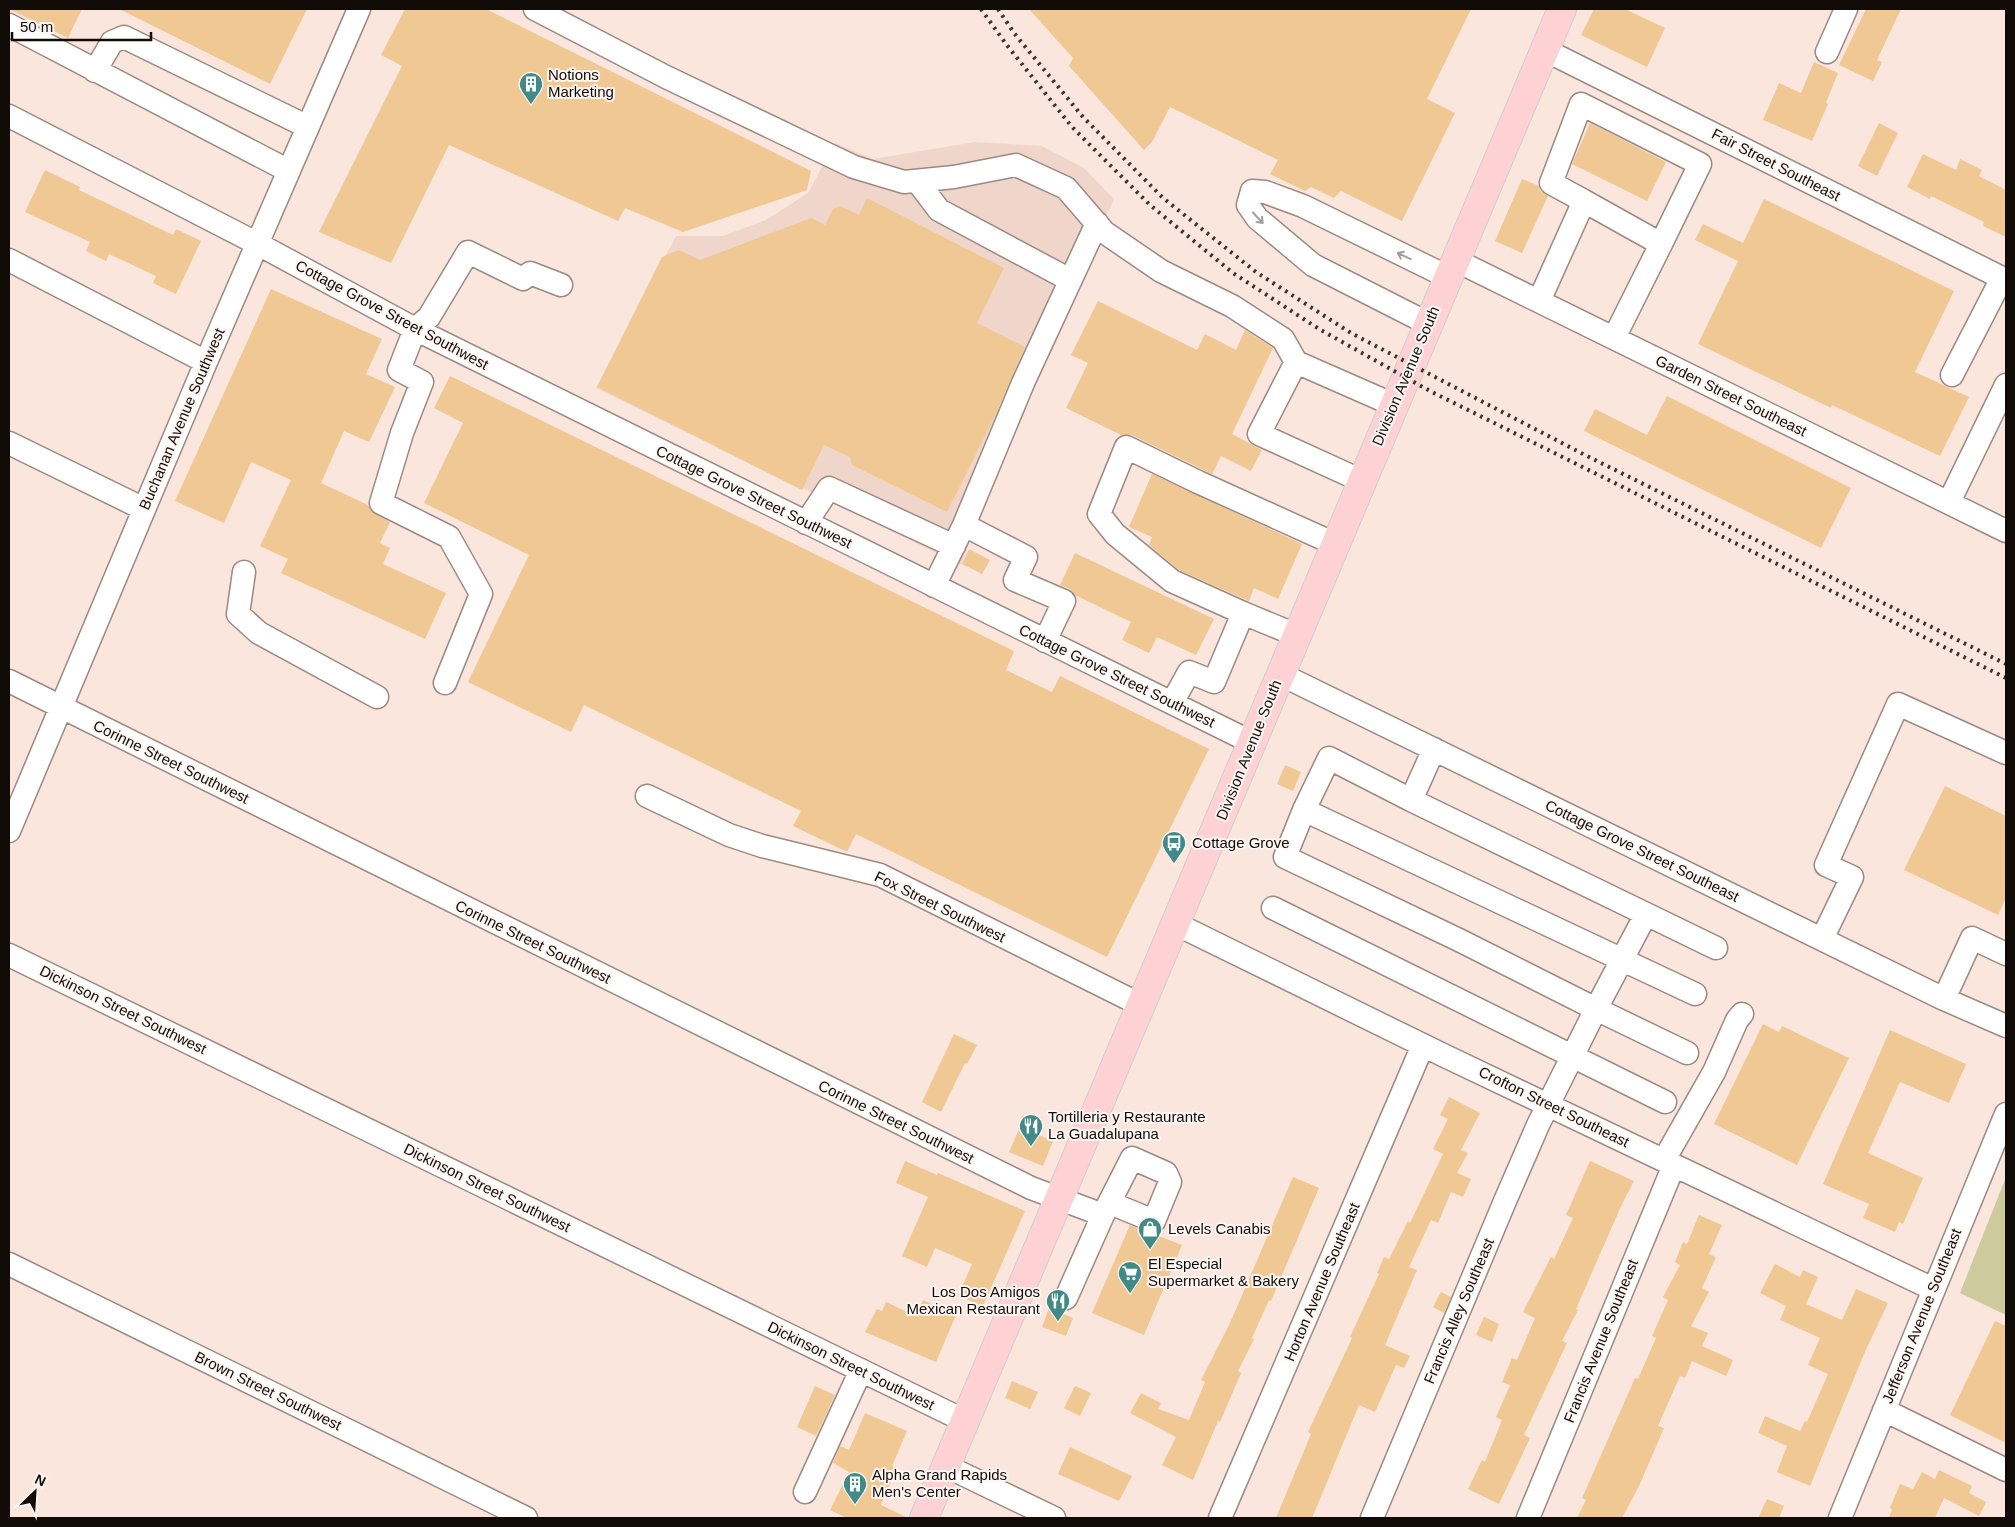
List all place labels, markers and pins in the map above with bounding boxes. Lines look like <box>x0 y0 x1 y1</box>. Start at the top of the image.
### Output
place label: Notions Marketing <box>548 66 614 100</box>
building icon: Notions Marketing <box>518 71 544 105</box>
bus stop icon: Cottage Grove <box>1161 830 1187 864</box>
place label: Cottage Grove <box>1192 834 1290 851</box>
place label: Tortilleria y Restaurante La Guadalupana <box>1048 1108 1206 1142</box>
restaurant icon: Tortilleria y Restaurante La Guadalupana <box>1018 1113 1044 1147</box>
shop icon: Levels Canabis <box>1137 1216 1163 1250</box>
place label: Levels Canabis <box>1168 1220 1271 1237</box>
place label: El Especial Supermarket & Bakery <box>1148 1255 1299 1289</box>
supermarket icon: El Especial Supermarket & Bakery <box>1117 1260 1143 1294</box>
place label: Los Dos Amigos Mexican Restaurant <box>907 1283 1041 1317</box>
restaurant icon: Los Dos Amigos Mexican Restaurant <box>1045 1288 1071 1322</box>
place label: Alpha Grand Rapids Men's Center <box>872 1466 1007 1500</box>
building icon: Alpha Grand Rapids Men's Center <box>842 1471 868 1505</box>

